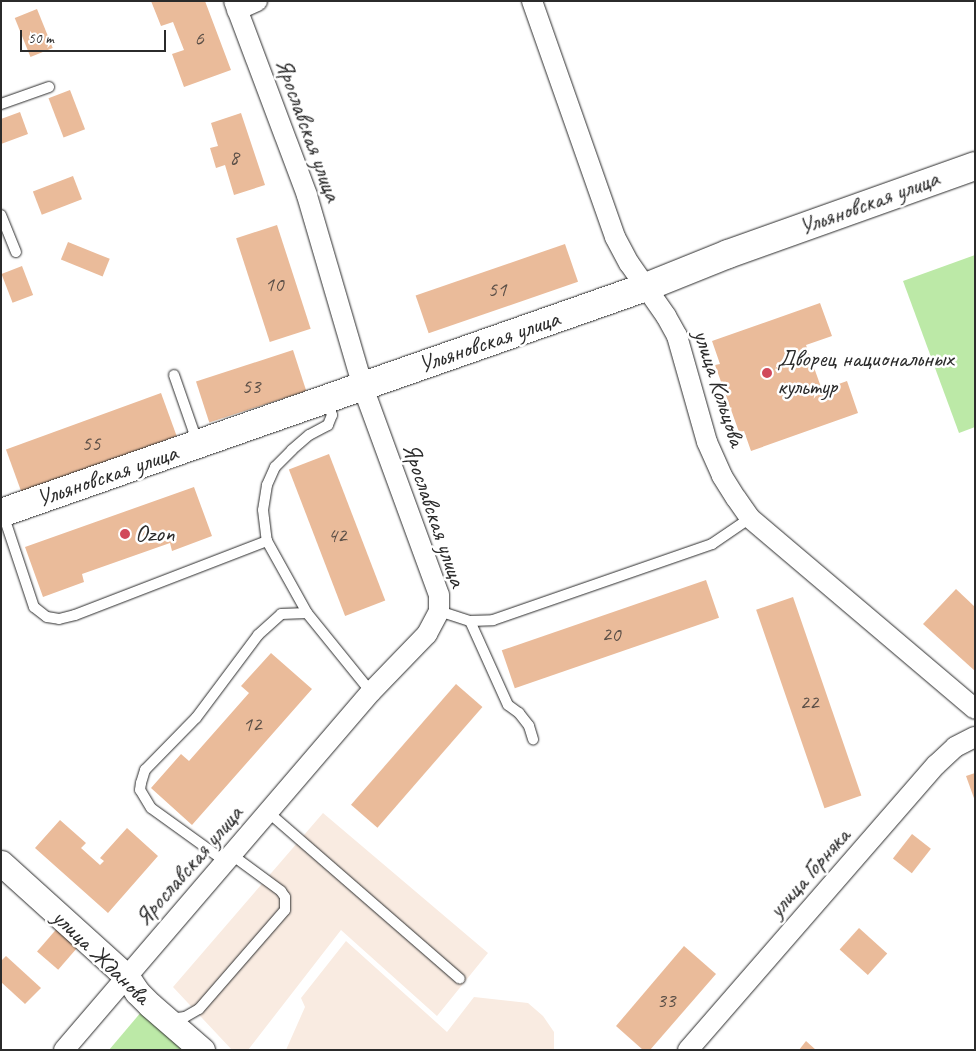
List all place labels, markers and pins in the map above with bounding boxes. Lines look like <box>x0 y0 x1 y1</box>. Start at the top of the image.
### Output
place label: Дворец национальных культур <box>777 345 957 401</box>
marker: Дворец национальных культур <box>761 367 773 379</box>
place label: Ozon <box>135 520 174 548</box>
marker: Ozon <box>119 528 131 540</box>

